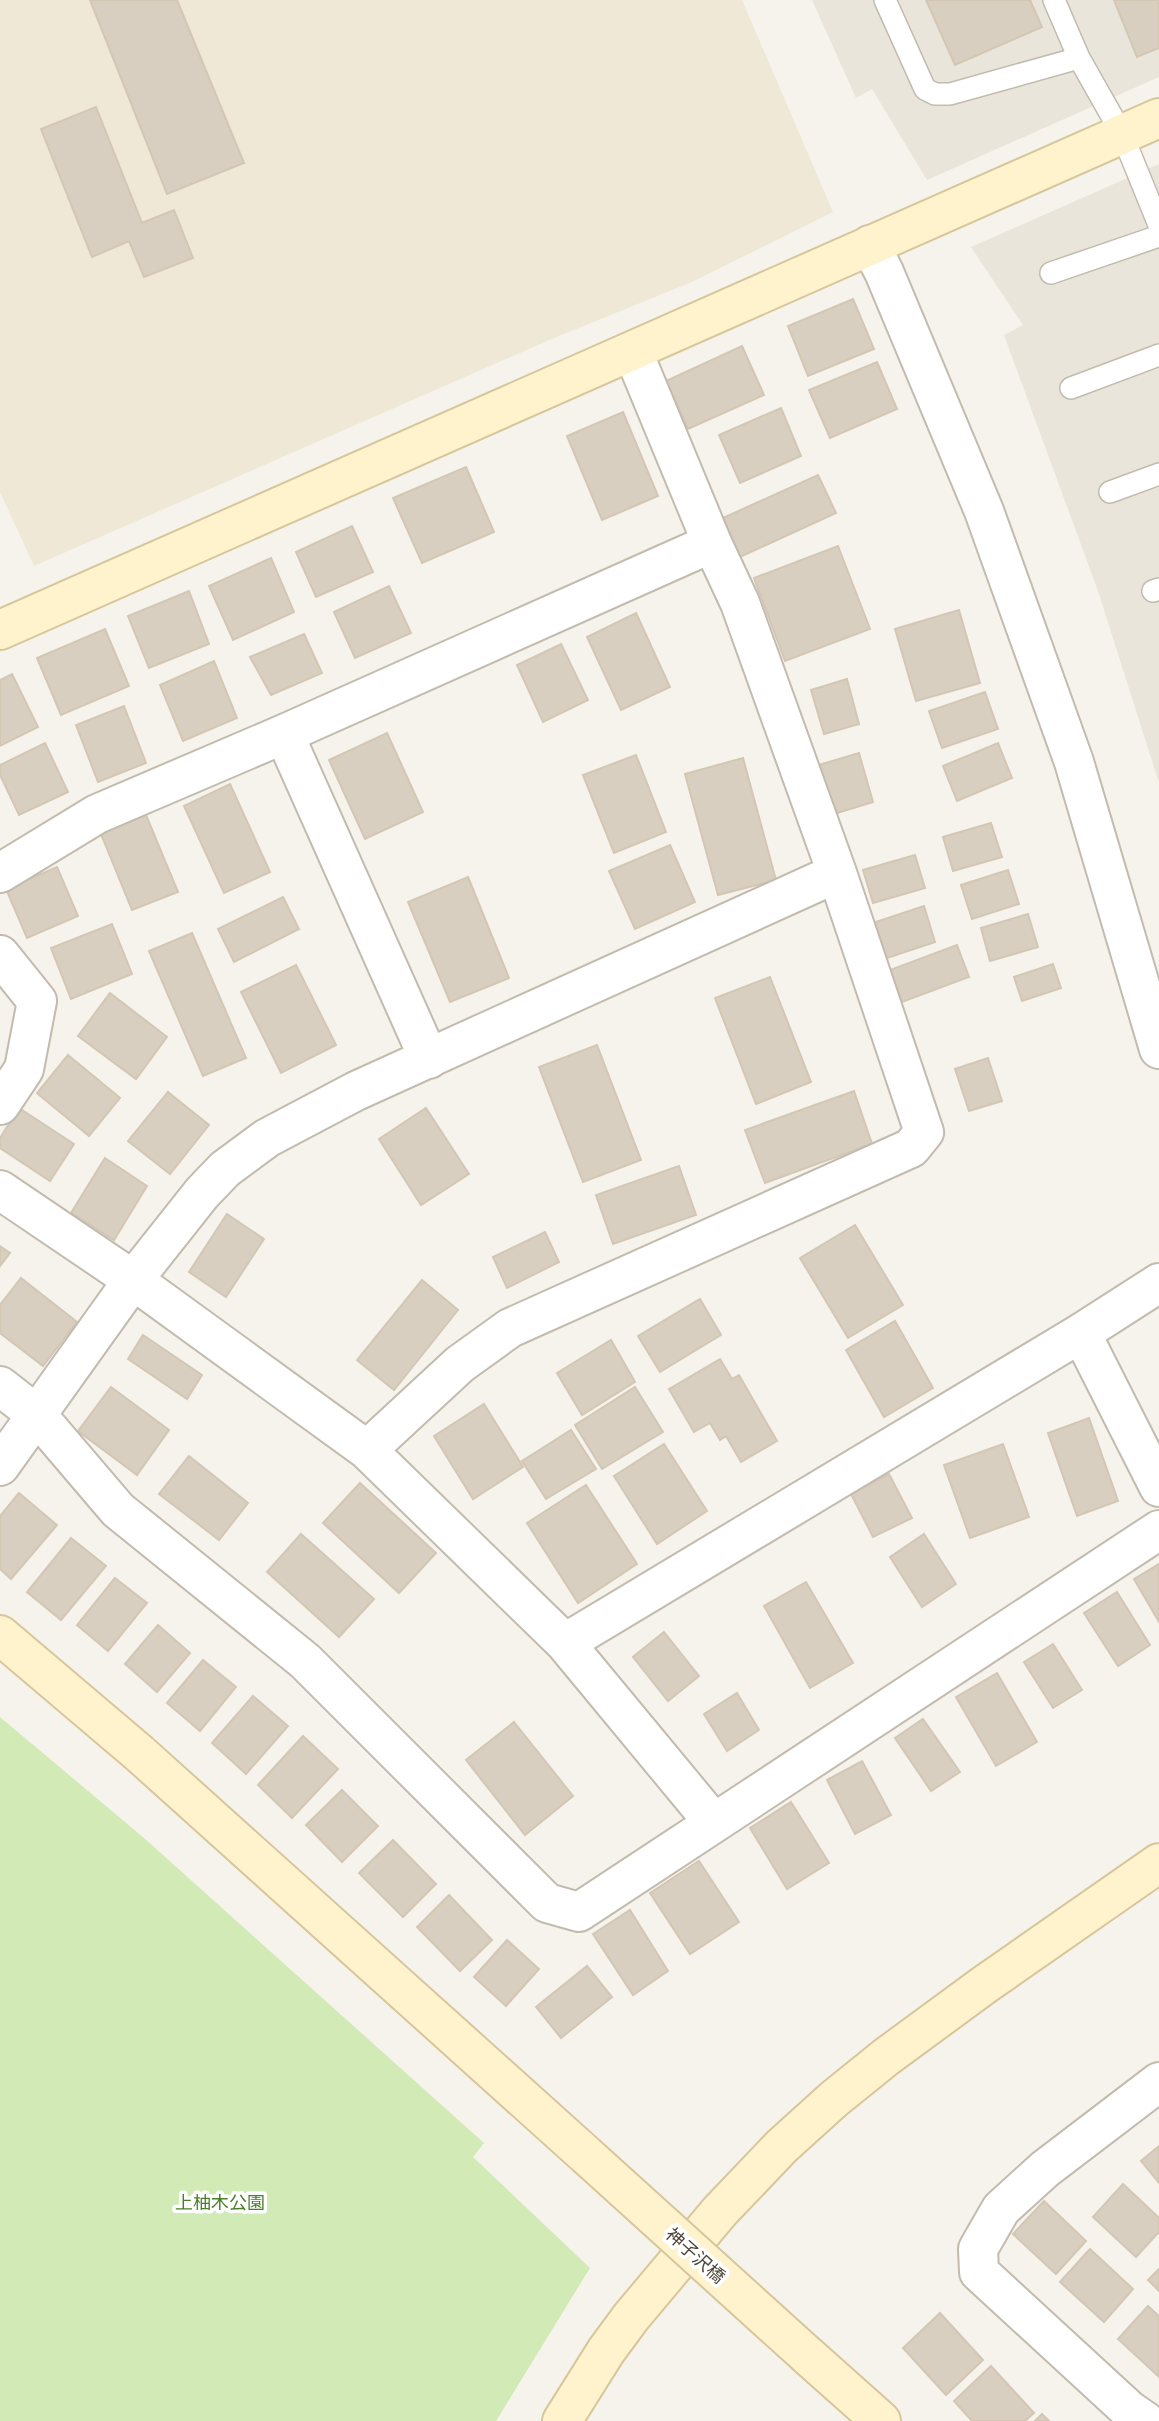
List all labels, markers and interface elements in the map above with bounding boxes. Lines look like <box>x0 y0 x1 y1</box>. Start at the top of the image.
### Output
park label: 上柚木公園 <box>175 2192 265 2212</box>
street label: 神子沢橋 <box>663 2223 729 2287</box>

